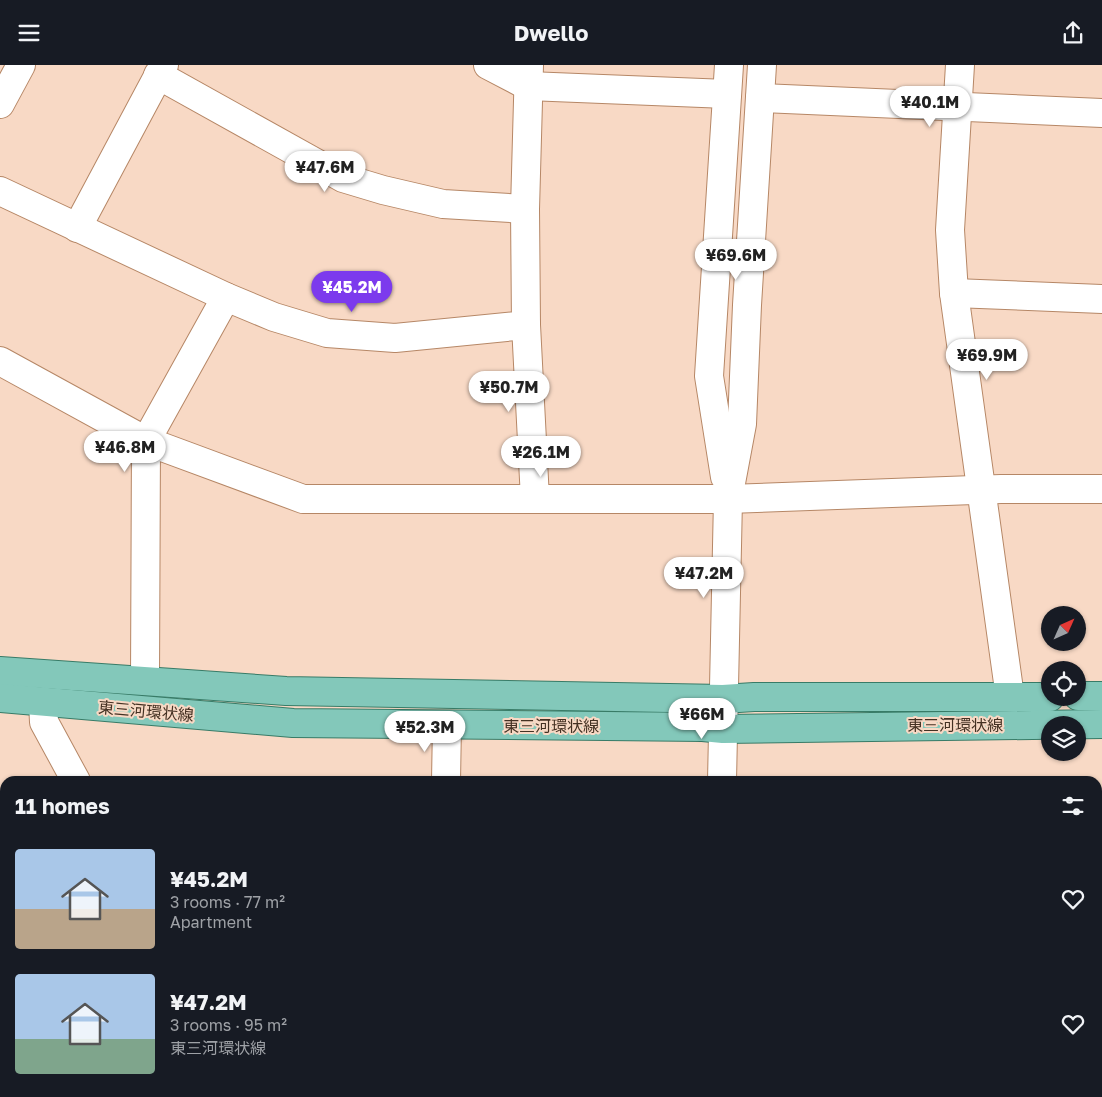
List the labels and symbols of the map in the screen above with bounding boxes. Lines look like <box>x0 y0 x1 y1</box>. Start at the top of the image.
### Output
pin: ¥40.1M <box>889 85 971 128</box>
pin: ¥47.6M <box>284 151 366 193</box>
pin: ¥69.6M <box>695 239 777 281</box>
pin: ¥45.2M <box>311 271 393 313</box>
pin: ¥69.9M <box>946 339 1028 381</box>
pin: ¥50.7M <box>468 371 550 413</box>
pin: ¥46.8M <box>84 431 166 473</box>
pin: ¥26.1M <box>500 435 582 478</box>
pin: ¥47.2M <box>663 557 745 599</box>
north arrow <box>1041 606 1086 651</box>
street label: 東三河環状線 <box>97 697 195 725</box>
pin: ¥66M <box>672 697 732 740</box>
pin: ¥52.3M <box>384 711 466 753</box>
street label: 東三河環状線 <box>907 715 1003 735</box>
street label: 東三河環状線 <box>503 716 599 736</box>

